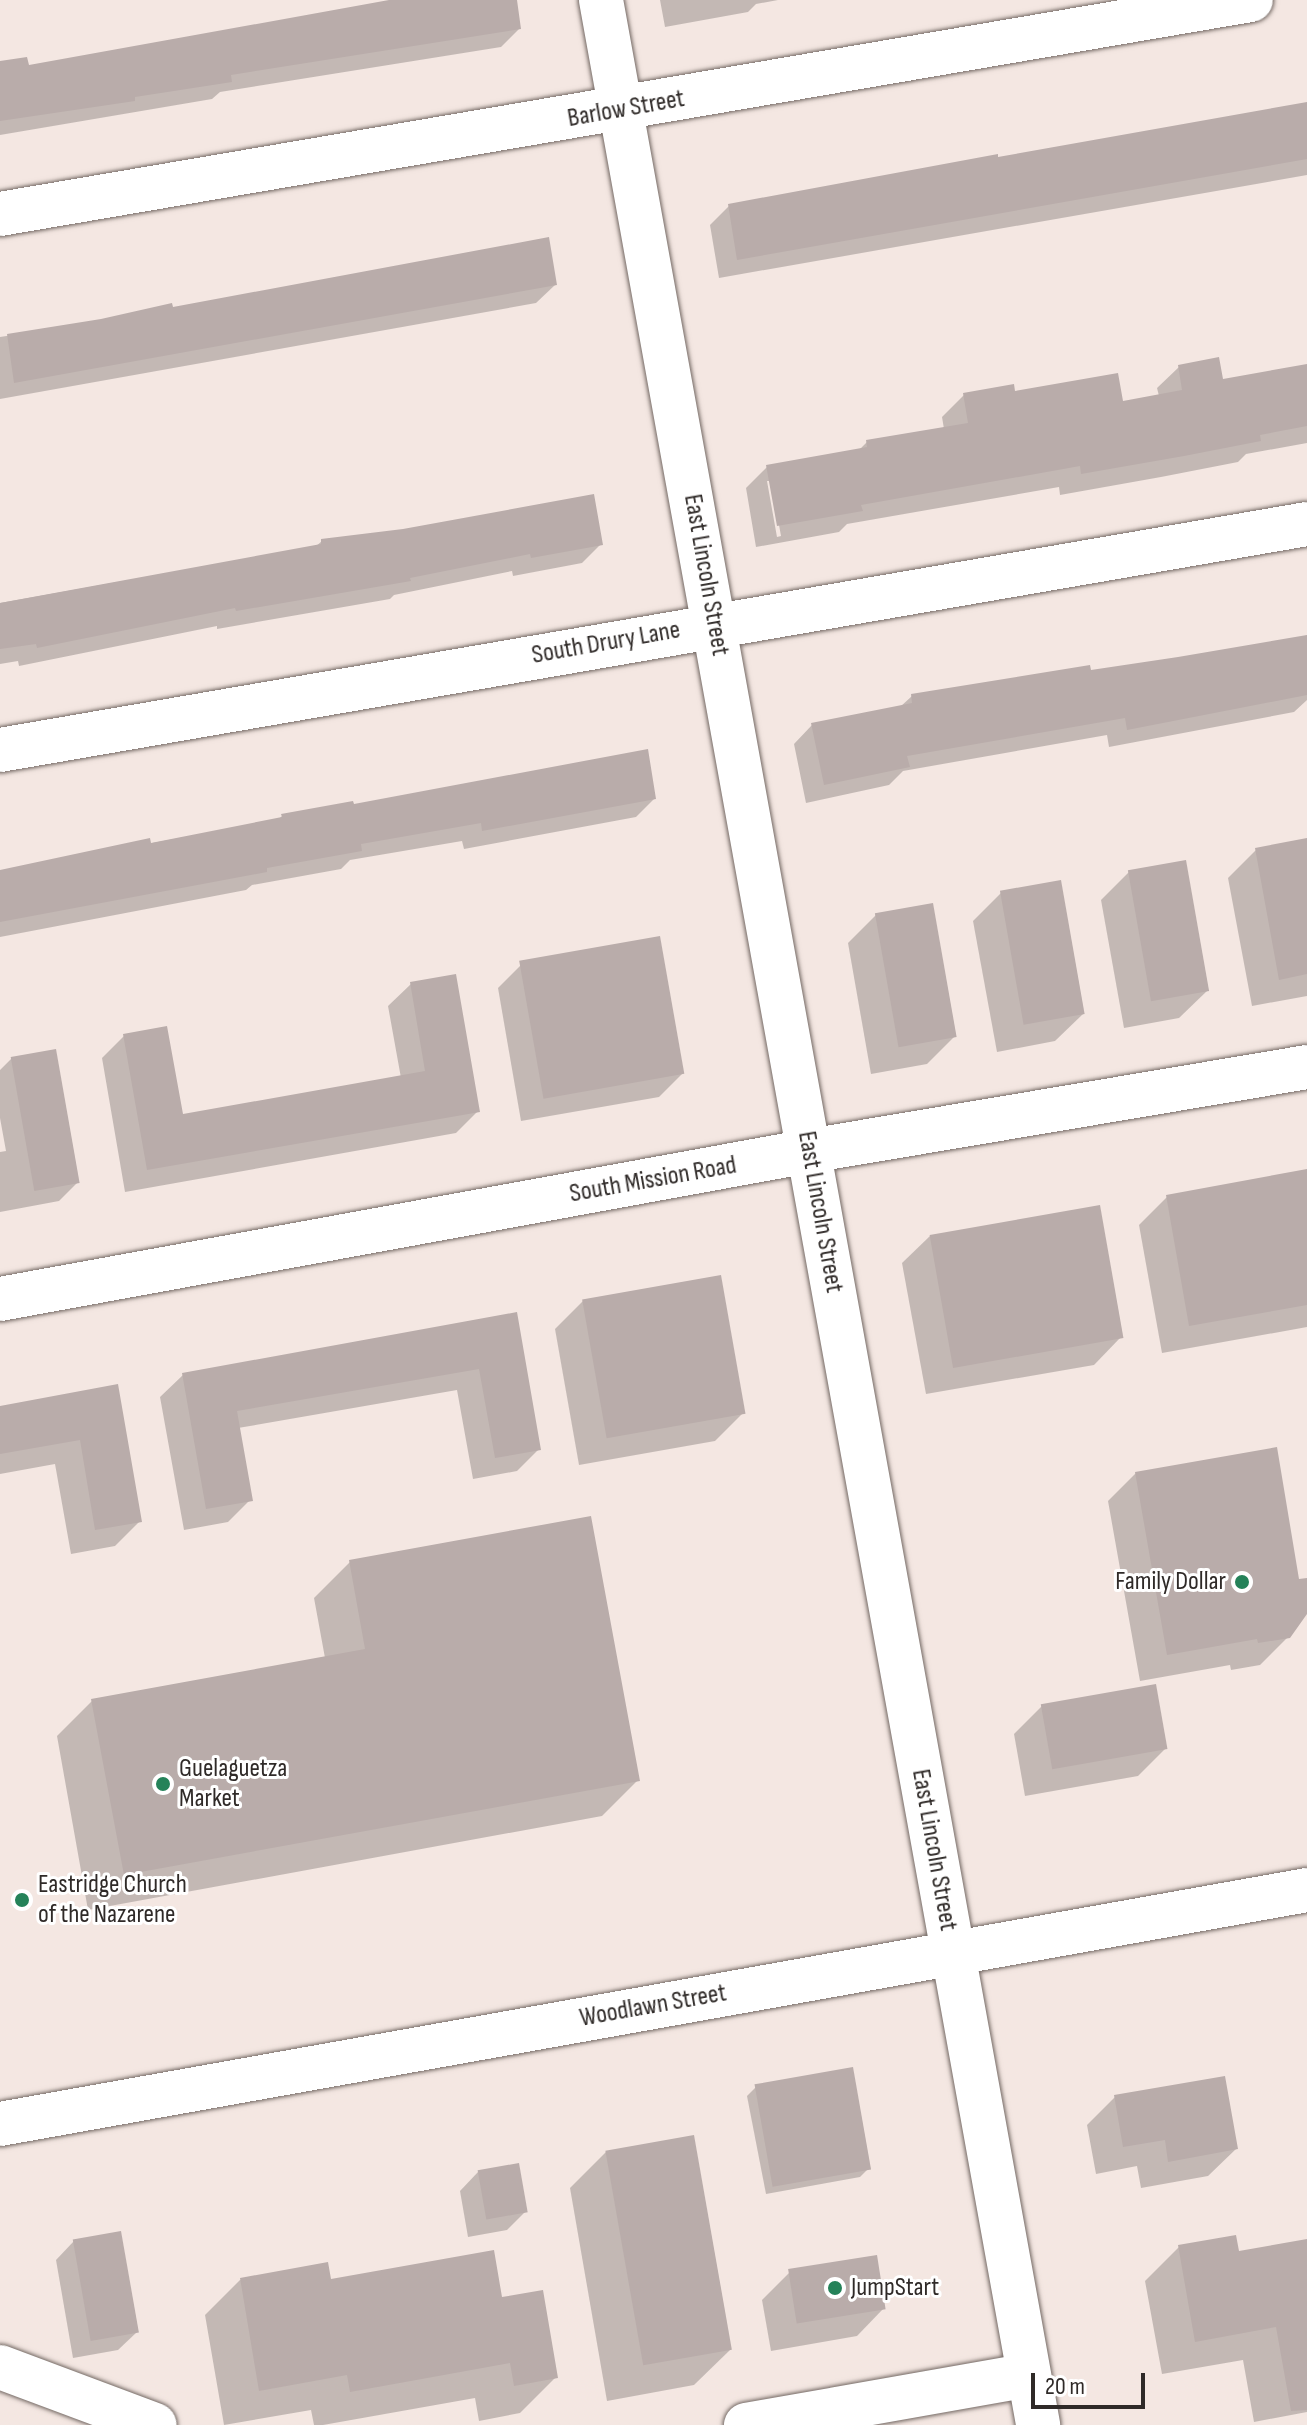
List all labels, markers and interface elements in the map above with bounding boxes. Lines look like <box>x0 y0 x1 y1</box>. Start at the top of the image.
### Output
street label: Barlow Street <box>565 83 687 135</box>
street label: East Lincoln Street <box>676 492 736 658</box>
street label: South Drury Lane <box>529 615 683 671</box>
street label: East Lincoln Street <box>790 1129 850 1295</box>
street label: South Mission Road <box>567 1150 739 1210</box>
place label: Family Dollar <box>1115 1566 1226 1598</box>
marker: Family Dollar <box>1233 1573 1251 1591</box>
place label: Guelaguetza Market <box>179 1753 287 1814</box>
street label: East Lincoln Street <box>904 1767 964 1933</box>
marker: Guelaguetza Market <box>154 1775 172 1793</box>
place label: Eastridge Church of the Nazarene <box>38 1869 187 1930</box>
marker: Eastridge Church of the Nazarene <box>13 1891 31 1909</box>
street label: Woodlawn Street <box>577 1978 729 2034</box>
place label: JumpStart <box>851 2272 939 2304</box>
marker: JumpStart <box>826 2279 844 2297</box>
scale bar <box>1035 2357 1149 2407</box>
text: 20 m <box>1045 2372 1085 2401</box>

